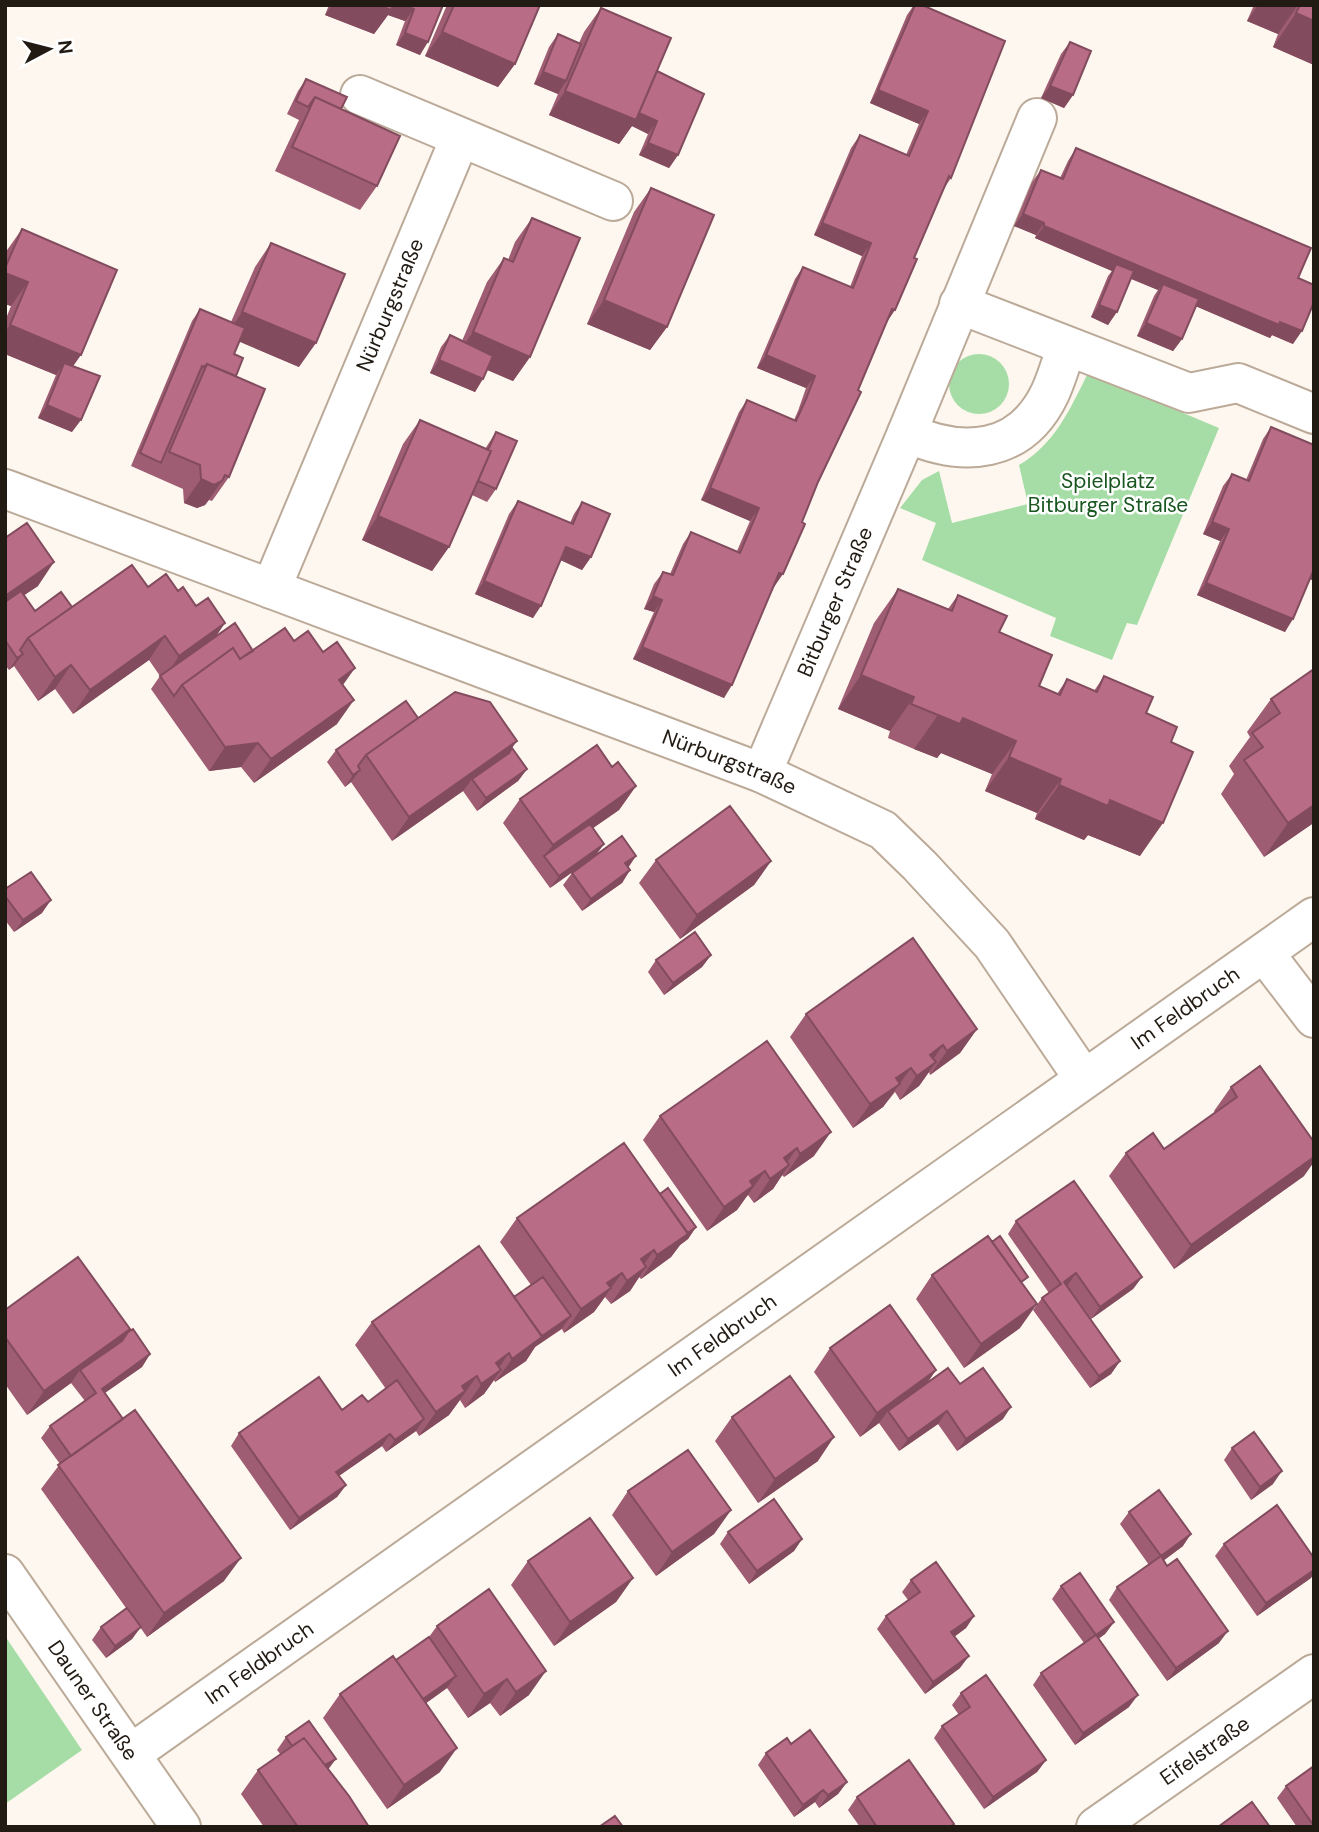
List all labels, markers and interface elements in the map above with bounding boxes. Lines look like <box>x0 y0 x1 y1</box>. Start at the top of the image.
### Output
north arrow <box>14 14 84 84</box>
text: N <box>52 39 79 55</box>
street label: Nürburgstraße <box>350 234 430 376</box>
park label: Spielplatz Bitburger Straße <box>1028 467 1188 519</box>
street label: Bitburger Straße <box>791 523 879 681</box>
street label: Nürburgstraße <box>658 723 801 801</box>
street label: Im Feldbruch <box>1125 960 1245 1056</box>
street label: Im Feldbruch <box>662 1287 782 1384</box>
street label: Im Feldbruch <box>199 1615 319 1711</box>
street label: Dauner Straße <box>41 1635 145 1766</box>
street label: Eifelstraße <box>1155 1709 1255 1792</box>

